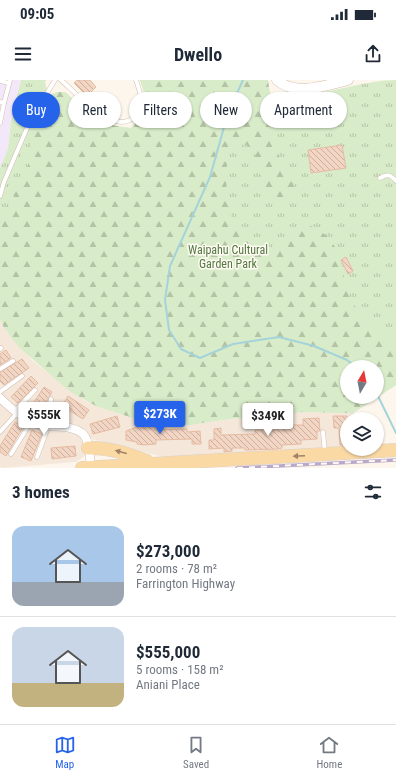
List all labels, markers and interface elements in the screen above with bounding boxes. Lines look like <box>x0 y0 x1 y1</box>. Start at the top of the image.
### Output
text: 09:05 <box>20 5 54 23</box>
icon: menu <box>12 43 34 65</box>
icon: share <box>362 43 384 65</box>
text: Dwello <box>174 44 222 65</box>
chip: Buy <box>12 92 60 128</box>
chip: Rent <box>68 92 121 128</box>
chip: Filters <box>129 92 192 128</box>
chip: New <box>200 92 252 128</box>
chip: Apartment <box>260 92 347 128</box>
park label: Waipahu Cultural Garden Park <box>188 243 268 271</box>
north arrow <box>340 360 384 404</box>
map controls <box>340 360 384 456</box>
pin: $273K <box>132 401 188 435</box>
pin: $555K <box>16 402 72 436</box>
pin: $349K <box>240 403 296 437</box>
text: $273K <box>143 406 177 421</box>
text: $555K <box>27 407 61 422</box>
text: $349K <box>251 408 285 423</box>
button: layers <box>340 412 384 456</box>
one-way arrow <box>115 449 127 455</box>
one-way arrow <box>293 453 305 460</box>
icon: filters <box>362 481 384 503</box>
text: 3 homes <box>12 482 70 502</box>
text: $273,000 <box>136 541 200 561</box>
icon: home <box>44 542 92 590</box>
text: 2 rooms · 78 m² <box>136 561 217 576</box>
text: Farrington Highway <box>136 576 235 591</box>
text: $555,000 <box>136 642 200 662</box>
icon: home <box>44 643 92 691</box>
text: 5 rooms · 158 m² <box>136 662 223 677</box>
text: Aniani Place <box>136 677 200 692</box>
tab: Map <box>54 734 76 771</box>
tab: Saved <box>183 734 209 771</box>
tab: Home <box>317 734 342 771</box>

